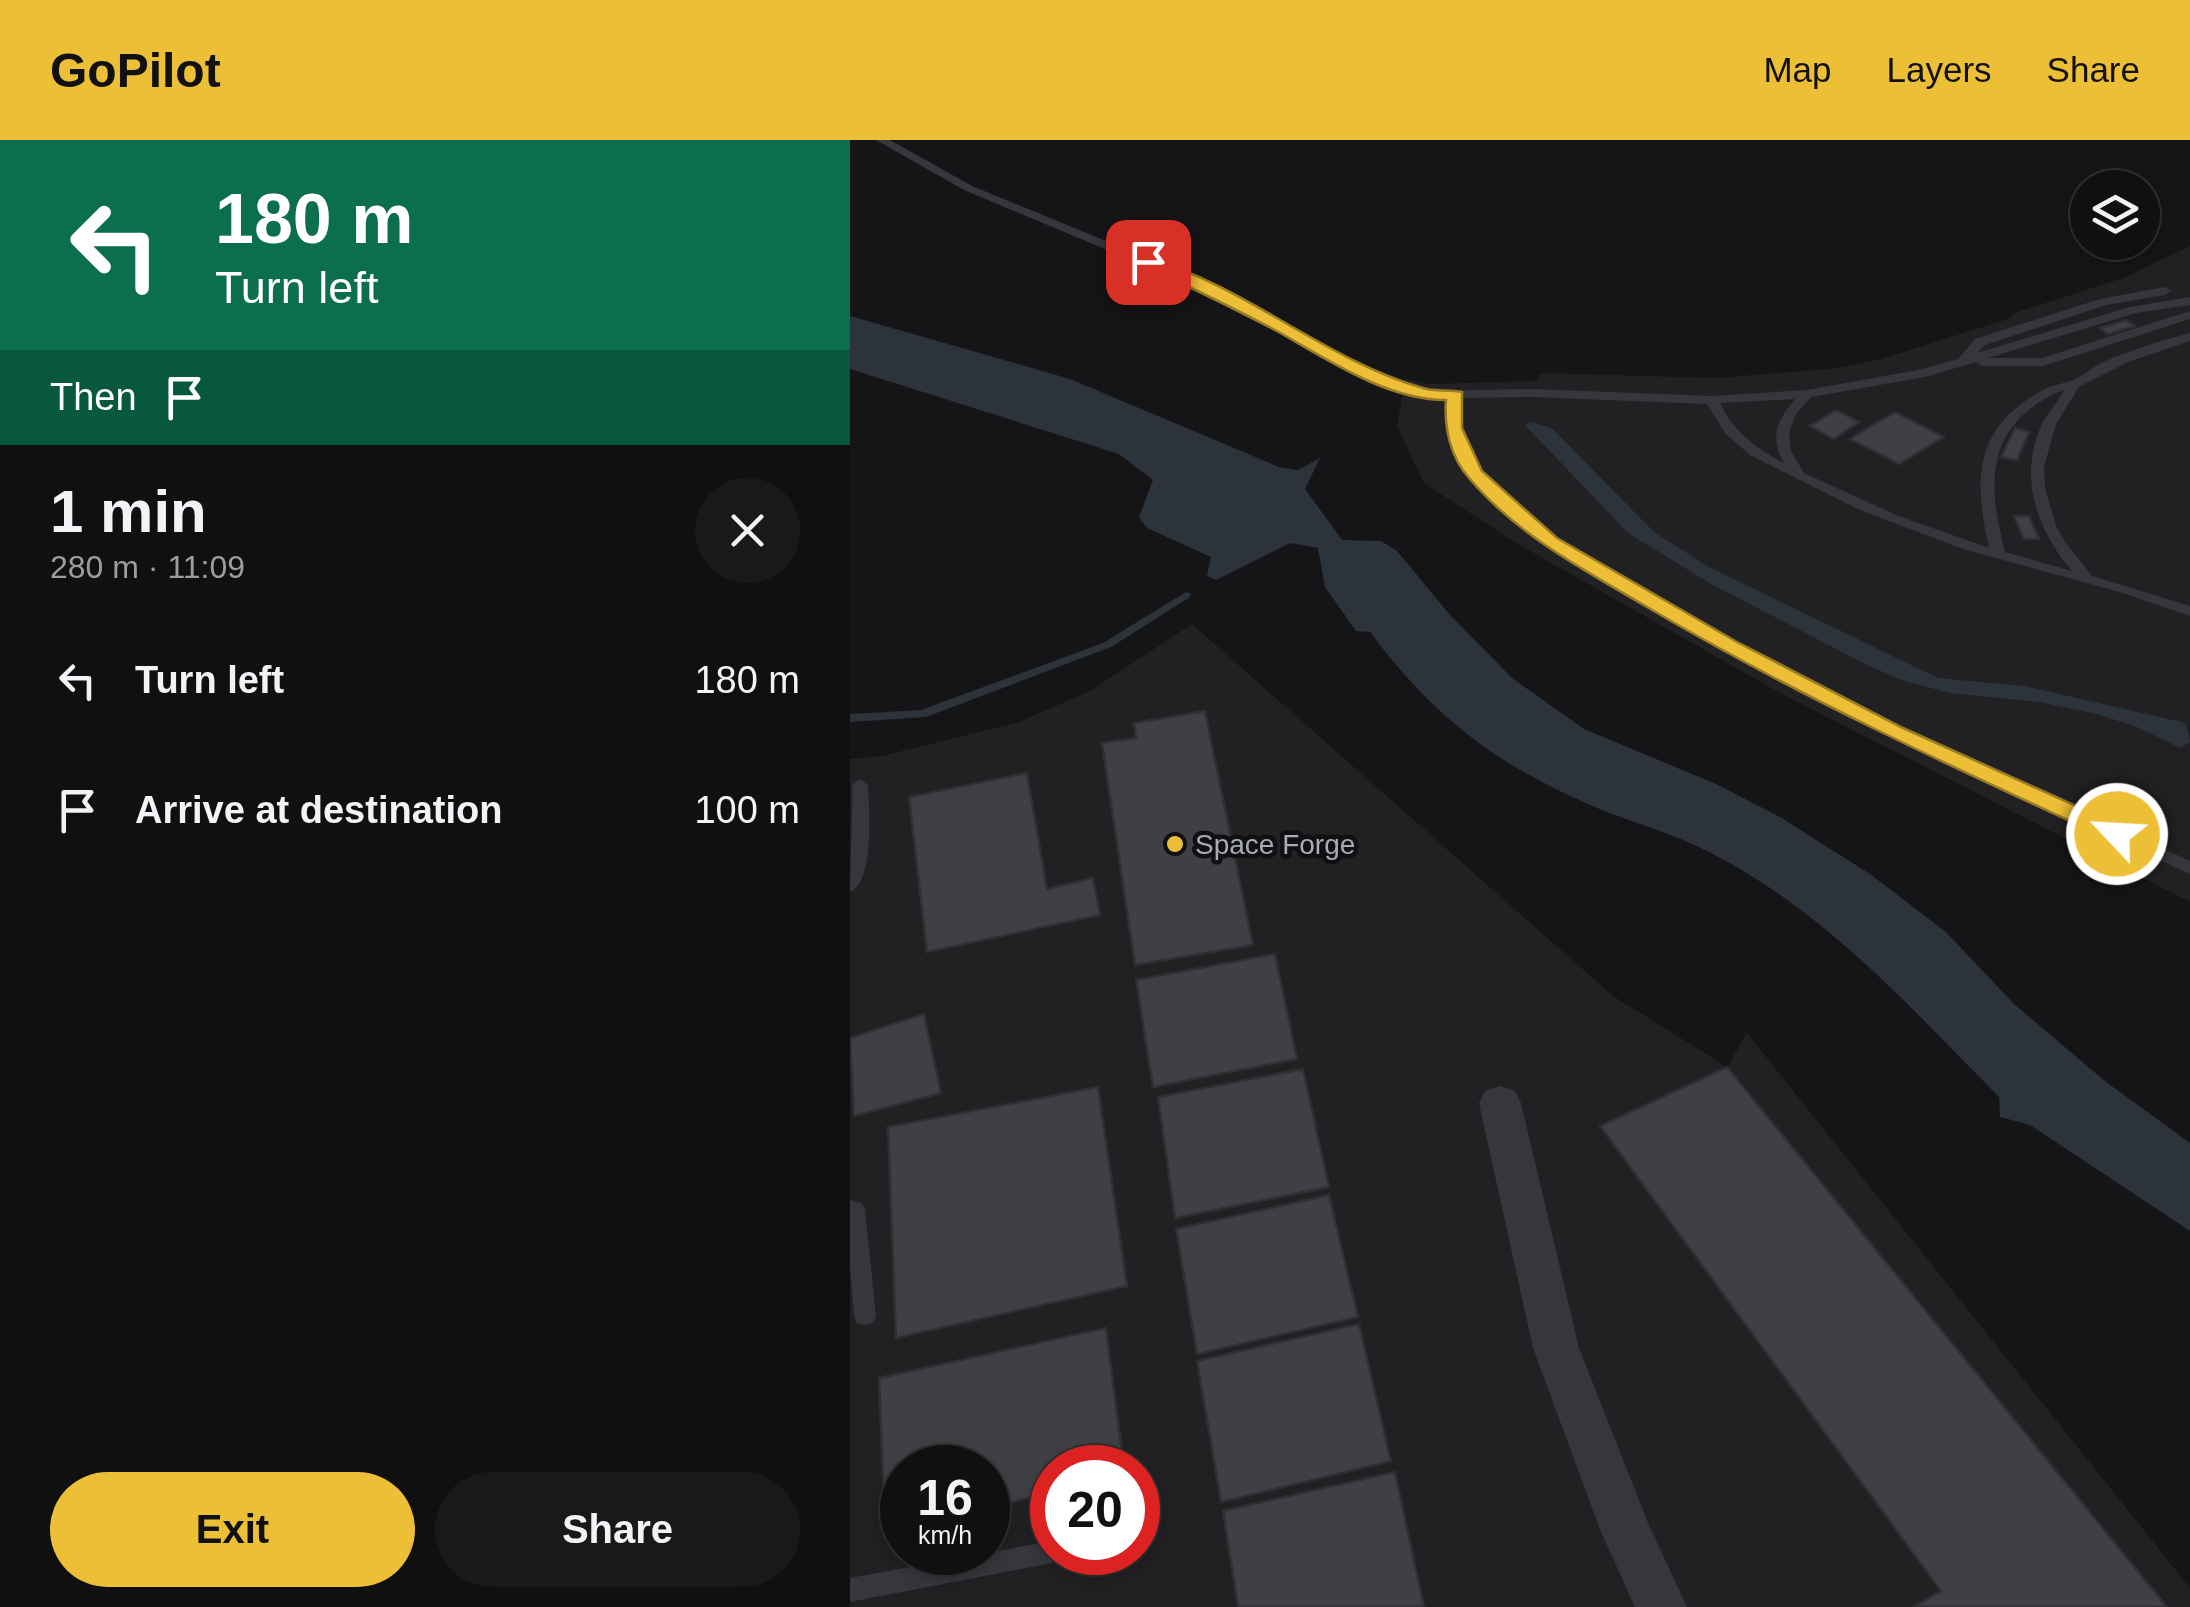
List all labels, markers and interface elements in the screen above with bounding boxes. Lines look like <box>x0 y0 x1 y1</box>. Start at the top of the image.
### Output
text: GoPilot <box>50 44 221 97</box>
text: Map <box>1763 50 1832 89</box>
text: Layers <box>1887 50 1992 89</box>
text: Share <box>2047 50 2140 89</box>
map controls <box>2070 170 2160 260</box>
button: layers <box>2070 170 2160 260</box>
icon: left <box>50 180 180 310</box>
text: 180 m <box>215 180 413 258</box>
pin <box>1106 220 1191 305</box>
icon: arrive <box>1121 235 1176 290</box>
text: Turn left <box>215 262 378 313</box>
icon: arrive <box>157 370 212 425</box>
text: Then <box>50 376 137 418</box>
text: 1 min <box>50 478 207 545</box>
button: close <box>695 478 800 583</box>
text: 280 m · 11:09 <box>50 549 245 585</box>
icon: left <box>50 653 105 708</box>
text: Turn left <box>135 659 284 701</box>
text: 180 m <box>694 659 800 701</box>
position arrow <box>2065 782 2169 886</box>
icon: arrive <box>50 783 105 838</box>
text: Arrive at destination <box>135 789 502 831</box>
text: 100 m <box>694 789 800 831</box>
place label: Space Forge <box>1195 829 1355 860</box>
marker: Space Forge <box>1164 833 1186 855</box>
speed limit sign: 20 <box>1030 1445 1160 1575</box>
text: 16 <box>917 1470 973 1526</box>
button: Exit <box>50 1472 415 1587</box>
button: Share <box>435 1472 800 1587</box>
text: km/h <box>918 1521 972 1549</box>

